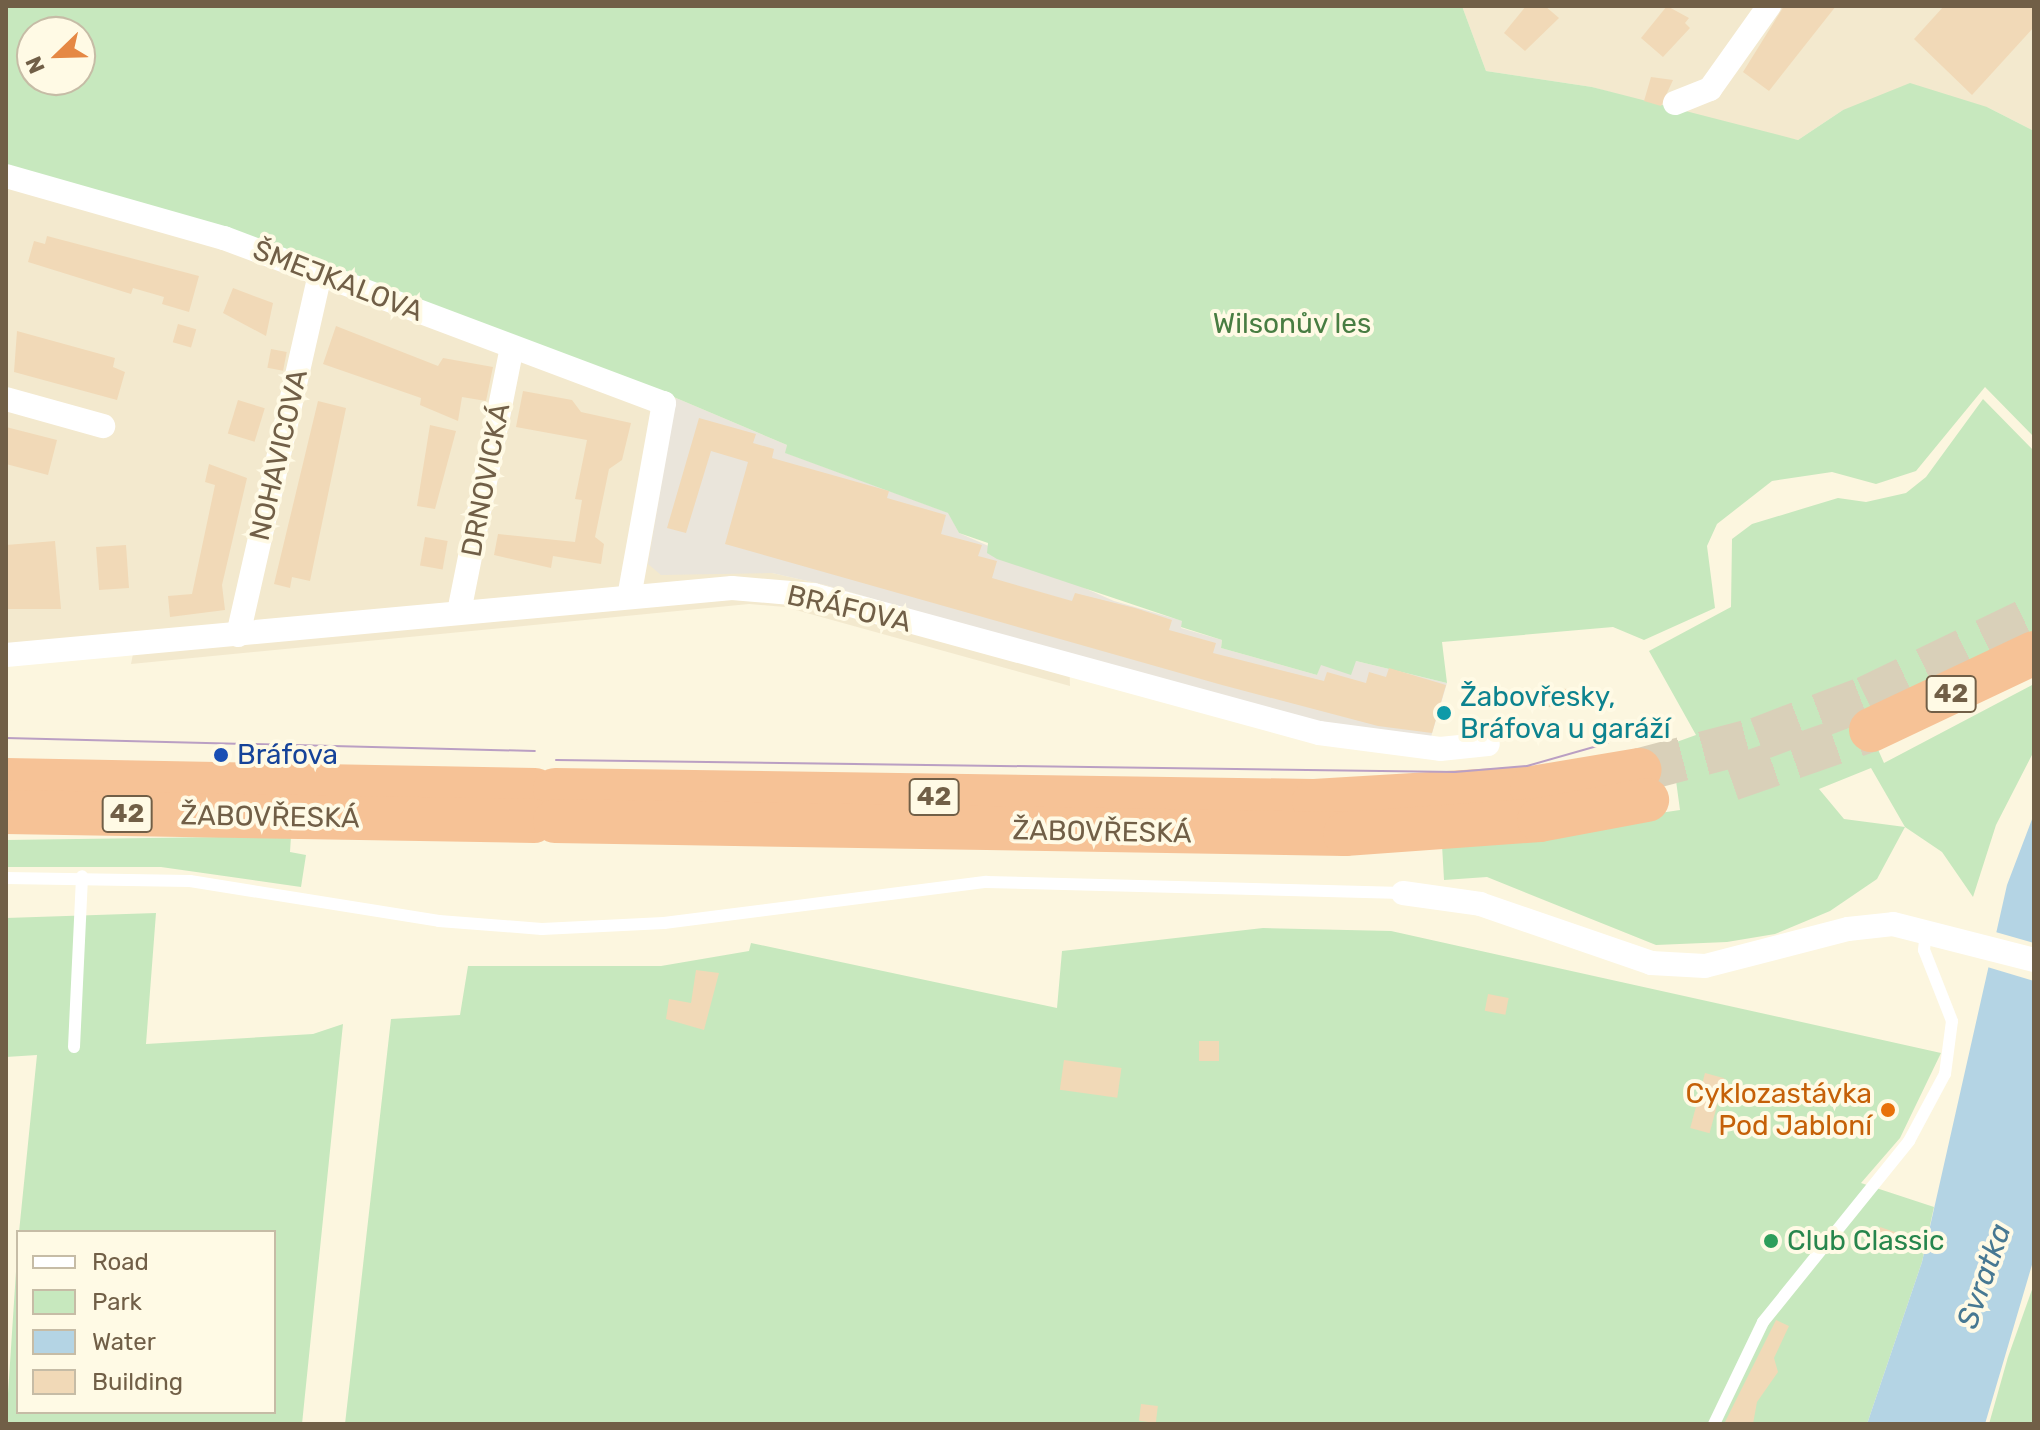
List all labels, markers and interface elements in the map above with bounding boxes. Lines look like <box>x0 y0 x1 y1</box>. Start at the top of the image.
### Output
north arrow <box>16 16 96 96</box>
text: N <box>20 52 51 77</box>
street label: ŠMEJKALOVA <box>248 233 428 329</box>
park label: Wilsonův les <box>1212 307 1372 341</box>
street label: NOHAVICOVA <box>243 366 315 544</box>
street label: DRNOVICKÁ <box>455 400 517 560</box>
street label: BRÁFOVA <box>784 578 914 640</box>
road number: 42 <box>1925 672 1977 716</box>
place label: Žabovřesky, Bráfova u garáží <box>1460 680 1671 746</box>
marker: Žabovřesky, Bráfova u garáží <box>1435 704 1453 722</box>
place label: Bráfova <box>237 738 338 772</box>
marker: Bráfova <box>212 746 230 764</box>
road number: 42 <box>908 775 960 819</box>
road number: 42 <box>101 792 153 836</box>
street label: ŽABOVŘESKÁ <box>180 799 360 835</box>
street label: ŽABOVŘESKÁ <box>1012 814 1192 850</box>
place label: Cyklozastávka Pod Jabloní <box>1686 1077 1872 1143</box>
marker: Cyklozastávka Pod Jabloní <box>1879 1101 1897 1119</box>
water label: Svratka <box>1949 1219 2019 1333</box>
place label: Club Classic <box>1787 1224 1945 1258</box>
legend <box>16 1230 276 1414</box>
marker: Club Classic <box>1762 1232 1780 1250</box>
text: Road <box>92 1248 149 1276</box>
text: Park <box>92 1288 142 1316</box>
text: Water <box>92 1328 156 1356</box>
text: Building <box>92 1368 183 1396</box>

